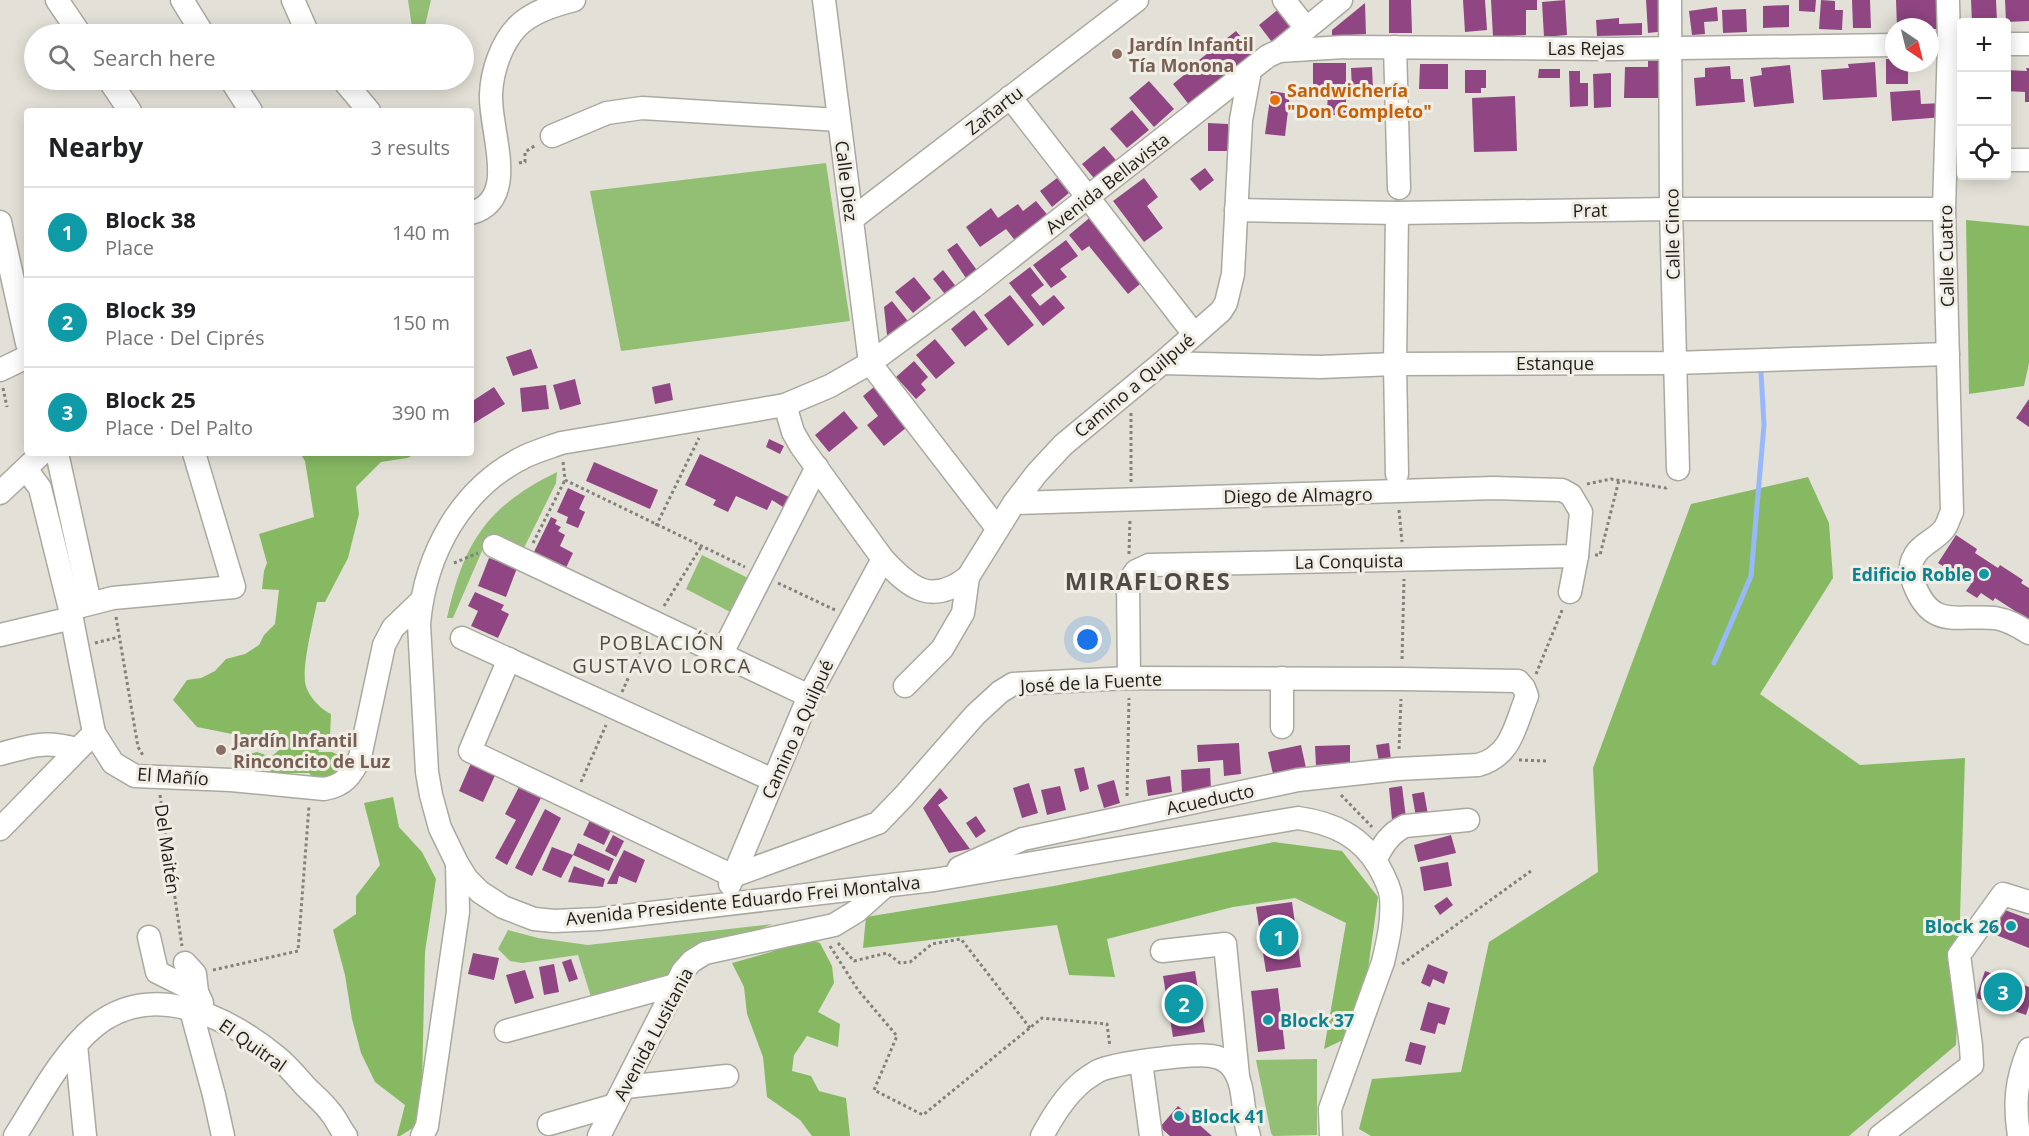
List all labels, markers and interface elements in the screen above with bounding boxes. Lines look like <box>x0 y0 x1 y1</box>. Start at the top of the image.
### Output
north arrow <box>1885 18 1939 72</box>
map controls <box>1957 18 2011 180</box>
button: + <box>1957 18 2011 72</box>
search box <box>24 24 474 90</box>
place label: Jardín Infantil Tía Monona <box>1127 32 1254 77</box>
street label: Las Rejas <box>1548 36 1625 60</box>
icon: search <box>45 41 78 74</box>
text: Search here <box>93 42 216 72</box>
marker: Jardín Infantil Tía Monona <box>1110 47 1124 61</box>
button: − <box>1957 72 2011 126</box>
place label: Sandwichería "Don Completo" <box>1287 78 1432 123</box>
street label: Zañartu <box>961 80 1027 140</box>
marker: Sandwichería "Don Completo" <box>1268 93 1282 107</box>
button: locate <box>1957 126 2011 180</box>
street label: Avenida Bellavista <box>1040 127 1174 239</box>
text: Nearby <box>48 129 143 165</box>
text: 3 results <box>370 134 450 161</box>
street label: Calle Diez <box>830 139 864 223</box>
street label: Calle Cinco <box>1659 188 1685 280</box>
street label: Prat <box>1572 198 1608 222</box>
text: Block 38 <box>105 204 196 234</box>
street label: Calle Cuatro <box>1933 205 1959 307</box>
text: 1 <box>62 219 73 246</box>
text: 140 m <box>392 219 450 246</box>
text: Place <box>105 234 154 261</box>
text: Block 39 <box>105 294 196 324</box>
text: 2 <box>62 309 73 336</box>
text: 150 m <box>392 309 450 336</box>
text: Place · Del Ciprés <box>105 324 264 351</box>
street label: Camino a Quilpué <box>1069 328 1199 442</box>
street label: Estanque <box>1516 351 1594 375</box>
text: Block 25 <box>105 384 196 414</box>
text: 3 <box>62 399 73 426</box>
text: 390 m <box>392 399 450 426</box>
text: Place · Del Palto <box>105 414 253 441</box>
street label: Diego de Almagro <box>1223 482 1373 508</box>
street label: La Conquista <box>1294 548 1404 574</box>
place label: Edificio Roble <box>1851 562 1972 586</box>
district label: MIRAFLORES <box>1065 564 1231 597</box>
marker: Edificio Roble <box>1977 567 1991 581</box>
your location <box>1073 625 1102 654</box>
district label: POBLACIÓN GUSTAVO LORCA <box>572 629 752 679</box>
street label: Camino a Quilpué <box>756 656 838 802</box>
street label: José de la Fuente <box>1017 666 1163 698</box>
place label: Jardín Infantil Rinconcito de Luz <box>231 728 391 773</box>
marker: Jardín Infantil Rinconcito de Luz <box>214 743 228 757</box>
street label: El Mañío <box>136 762 210 790</box>
street label: Acueducto <box>1164 778 1256 820</box>
street label: Del Maitén <box>150 802 186 896</box>
street label: Avenida Presidente Eduardo Frei Montalva <box>564 869 922 931</box>
pin: 1 <box>1260 914 1298 960</box>
place label: Block 26 <box>1925 914 1999 938</box>
marker: Block 26 <box>2004 919 2018 933</box>
street label: Avenida Lusitania <box>608 963 698 1105</box>
pin: 3 <box>1984 970 2022 1014</box>
pin: 2 <box>1164 982 1204 1026</box>
place label: Block 37 <box>1280 1008 1354 1032</box>
street label: El Quitral <box>215 1013 291 1077</box>
marker: Block 37 <box>1261 1013 1275 1027</box>
place label: Block 41 <box>1191 1104 1265 1128</box>
marker: Block 41 <box>1172 1109 1186 1123</box>

